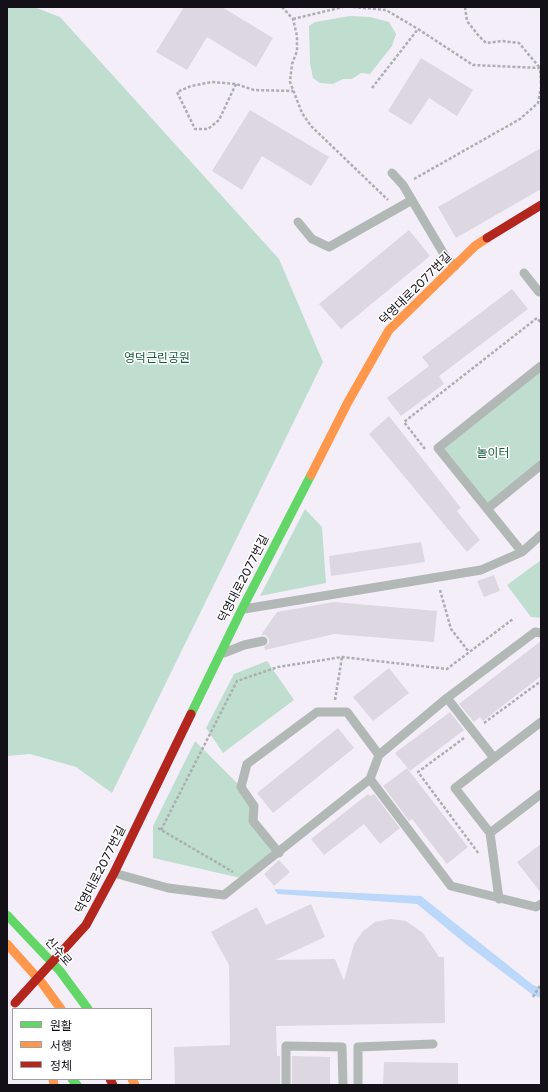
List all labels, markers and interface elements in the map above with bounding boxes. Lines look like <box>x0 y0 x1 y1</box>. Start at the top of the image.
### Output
street label: 덕영대로2077번길 <box>377 250 455 328</box>
park label: 영덕근린공원 <box>124 352 190 366</box>
park label: 놀이터 <box>476 447 510 461</box>
street label: 덕영대로2077번길 <box>216 533 272 625</box>
street label: 덕영대로2077번길 <box>73 824 129 916</box>
street label: 신수로 <box>42 935 74 969</box>
legend <box>12 1008 152 1080</box>
text: 원활 <box>50 1019 72 1033</box>
text: 서행 <box>50 1039 72 1053</box>
text: 정체 <box>50 1059 72 1073</box>

